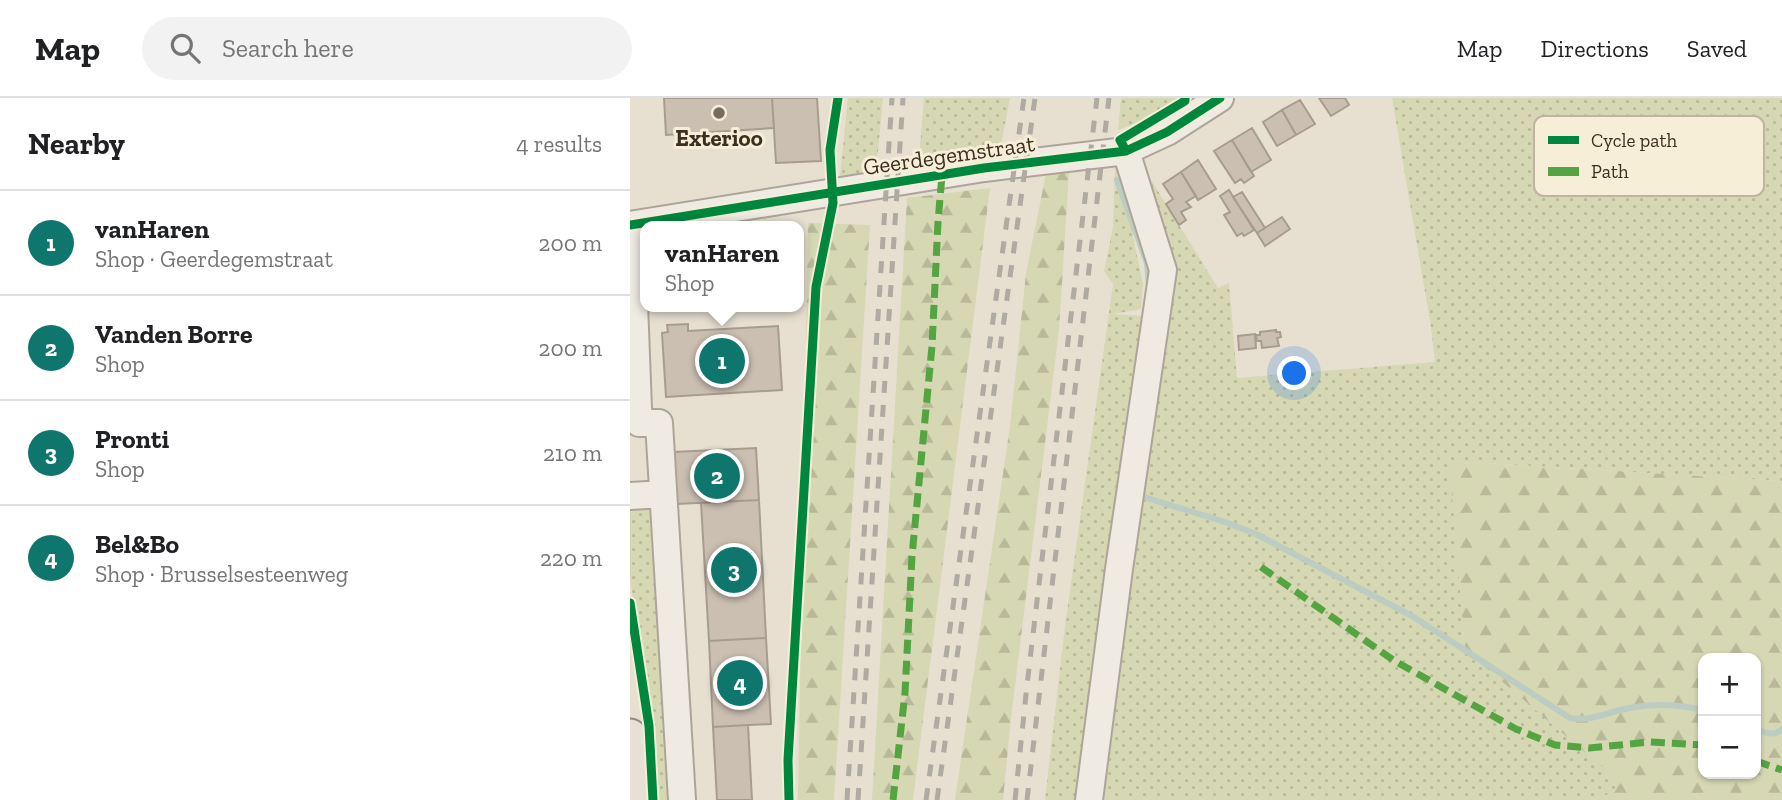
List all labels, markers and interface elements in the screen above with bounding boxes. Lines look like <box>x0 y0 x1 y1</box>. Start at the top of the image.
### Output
search box <box>142 17 632 80</box>
text: Map <box>35 29 100 68</box>
icon: search <box>166 29 204 67</box>
text: Search here <box>222 32 354 64</box>
text: Map <box>1457 34 1503 63</box>
text: Directions <box>1541 34 1649 63</box>
text: Saved <box>1687 34 1747 63</box>
marker: Exterioo <box>711 105 727 121</box>
legend <box>1534 116 1764 196</box>
place label: Exterioo <box>675 124 763 152</box>
text: Nearby <box>28 126 125 162</box>
street label: Geerdegemstraat <box>861 129 1037 181</box>
text: Cycle path <box>1591 129 1677 152</box>
text: 4 results <box>516 130 602 158</box>
text: Path <box>1591 160 1629 183</box>
text: vanHaren <box>95 213 209 245</box>
popup <box>640 221 804 312</box>
text: 1 <box>46 229 56 257</box>
text: 200 m <box>539 229 602 257</box>
text: vanHaren <box>665 237 779 269</box>
text: Shop · Geerdegemstraat <box>95 245 333 273</box>
text: Shop <box>665 269 714 297</box>
text: Vanden Borre <box>95 318 253 350</box>
text: 2 <box>45 334 57 362</box>
text: 200 m <box>539 334 602 362</box>
pin: 1 <box>699 335 745 387</box>
text: Shop <box>95 350 145 378</box>
your location <box>1277 356 1311 390</box>
text: Pronti <box>95 423 169 455</box>
text: 3 <box>45 439 57 467</box>
text: 210 m <box>543 439 602 467</box>
pin: 2 <box>694 450 740 502</box>
text: Shop <box>95 455 145 483</box>
text: Bel&Bo <box>95 528 179 560</box>
text: 4 <box>44 544 58 572</box>
text: 220 m <box>540 544 602 572</box>
pin: 3 <box>711 544 757 596</box>
text: Shop · Brusselsesteenweg <box>95 560 348 588</box>
map controls <box>1698 653 1761 779</box>
button: + <box>1698 653 1761 716</box>
pin: 4 <box>717 657 763 709</box>
button: − <box>1698 716 1761 779</box>

